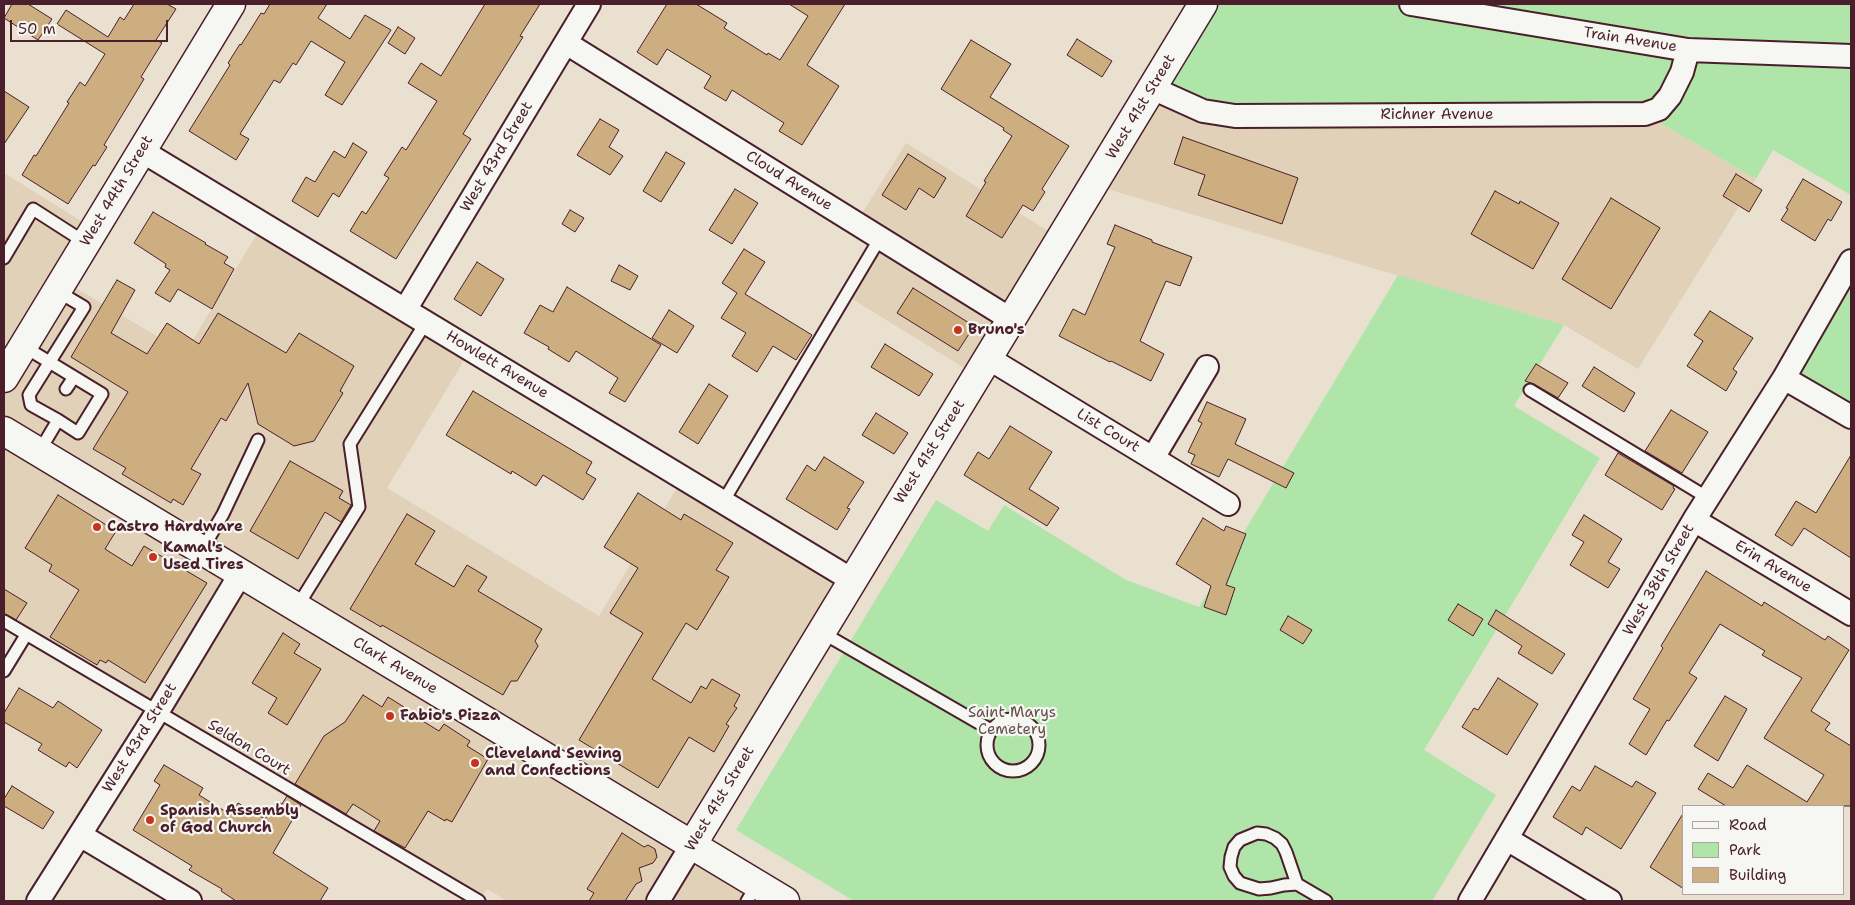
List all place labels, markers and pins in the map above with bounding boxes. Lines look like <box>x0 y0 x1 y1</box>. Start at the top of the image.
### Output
place label: Bruno's <box>968 321 1025 339</box>
marker: Bruno's <box>952 324 964 336</box>
place label: Castro Hardware <box>107 518 243 536</box>
marker: Castro Hardware <box>91 521 103 533</box>
place label: Kamal's Used Tires <box>163 539 244 574</box>
marker: Kamal's Used Tires <box>147 551 159 563</box>
place label: Fabio's Pizza <box>400 707 500 725</box>
marker: Fabio's Pizza <box>384 710 396 722</box>
place label: Cleveland Sewing and Confections <box>485 745 622 780</box>
marker: Cleveland Sewing and Confections <box>469 757 481 769</box>
place label: Spanish Assembly of God Church <box>160 802 299 837</box>
marker: Spanish Assembly of God Church <box>144 814 156 826</box>

